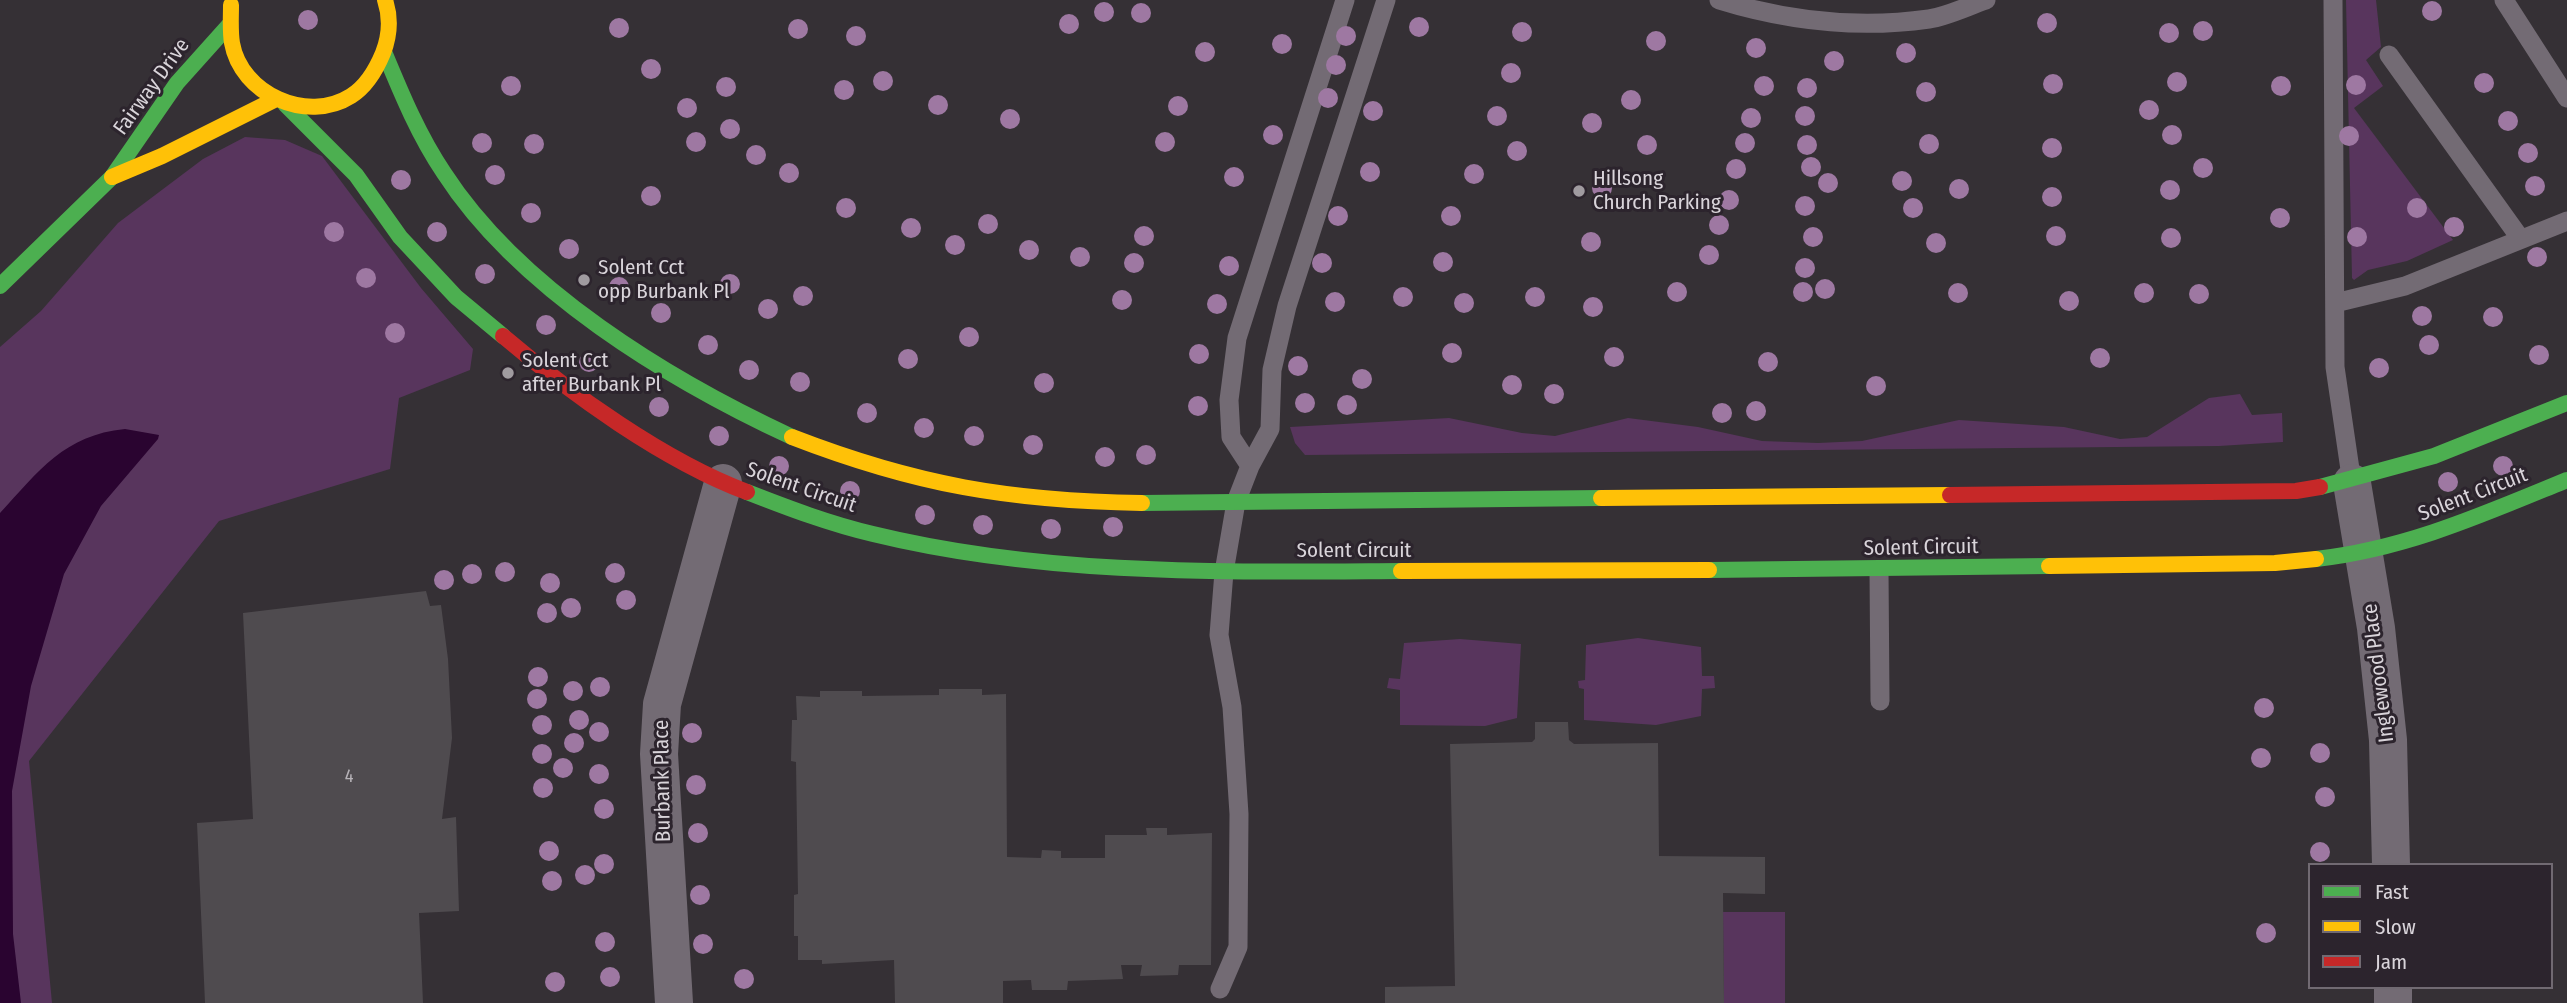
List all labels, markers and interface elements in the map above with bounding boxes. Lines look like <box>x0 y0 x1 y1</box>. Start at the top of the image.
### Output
street label: Fairway Drive <box>109 34 195 140</box>
place label: Hillsong Church Parking <box>1593 166 1721 216</box>
marker: Hillsong Church Parking <box>1571 183 1587 199</box>
place label: Solent Cct opp Burbank Pl <box>598 255 730 305</box>
marker: Solent Cct opp Burbank Pl <box>576 272 592 288</box>
place label: Solent Cct after Burbank Pl <box>522 348 661 398</box>
marker: Solent Cct after Burbank Pl <box>500 365 516 381</box>
street label: Solent Circuit <box>743 457 859 519</box>
street label: Solent Circuit <box>2415 463 2531 527</box>
street label: Solent Circuit <box>1863 534 1979 562</box>
street label: Solent Circuit <box>1297 538 1411 564</box>
street label: Inglewood Place <box>2358 602 2400 744</box>
street label: Burbank Place <box>649 720 677 842</box>
house number: 4 <box>345 766 353 788</box>
legend <box>2308 863 2553 989</box>
text: Fast <box>2375 879 2409 905</box>
text: Slow <box>2375 914 2416 940</box>
text: Jam <box>2375 949 2407 975</box>

